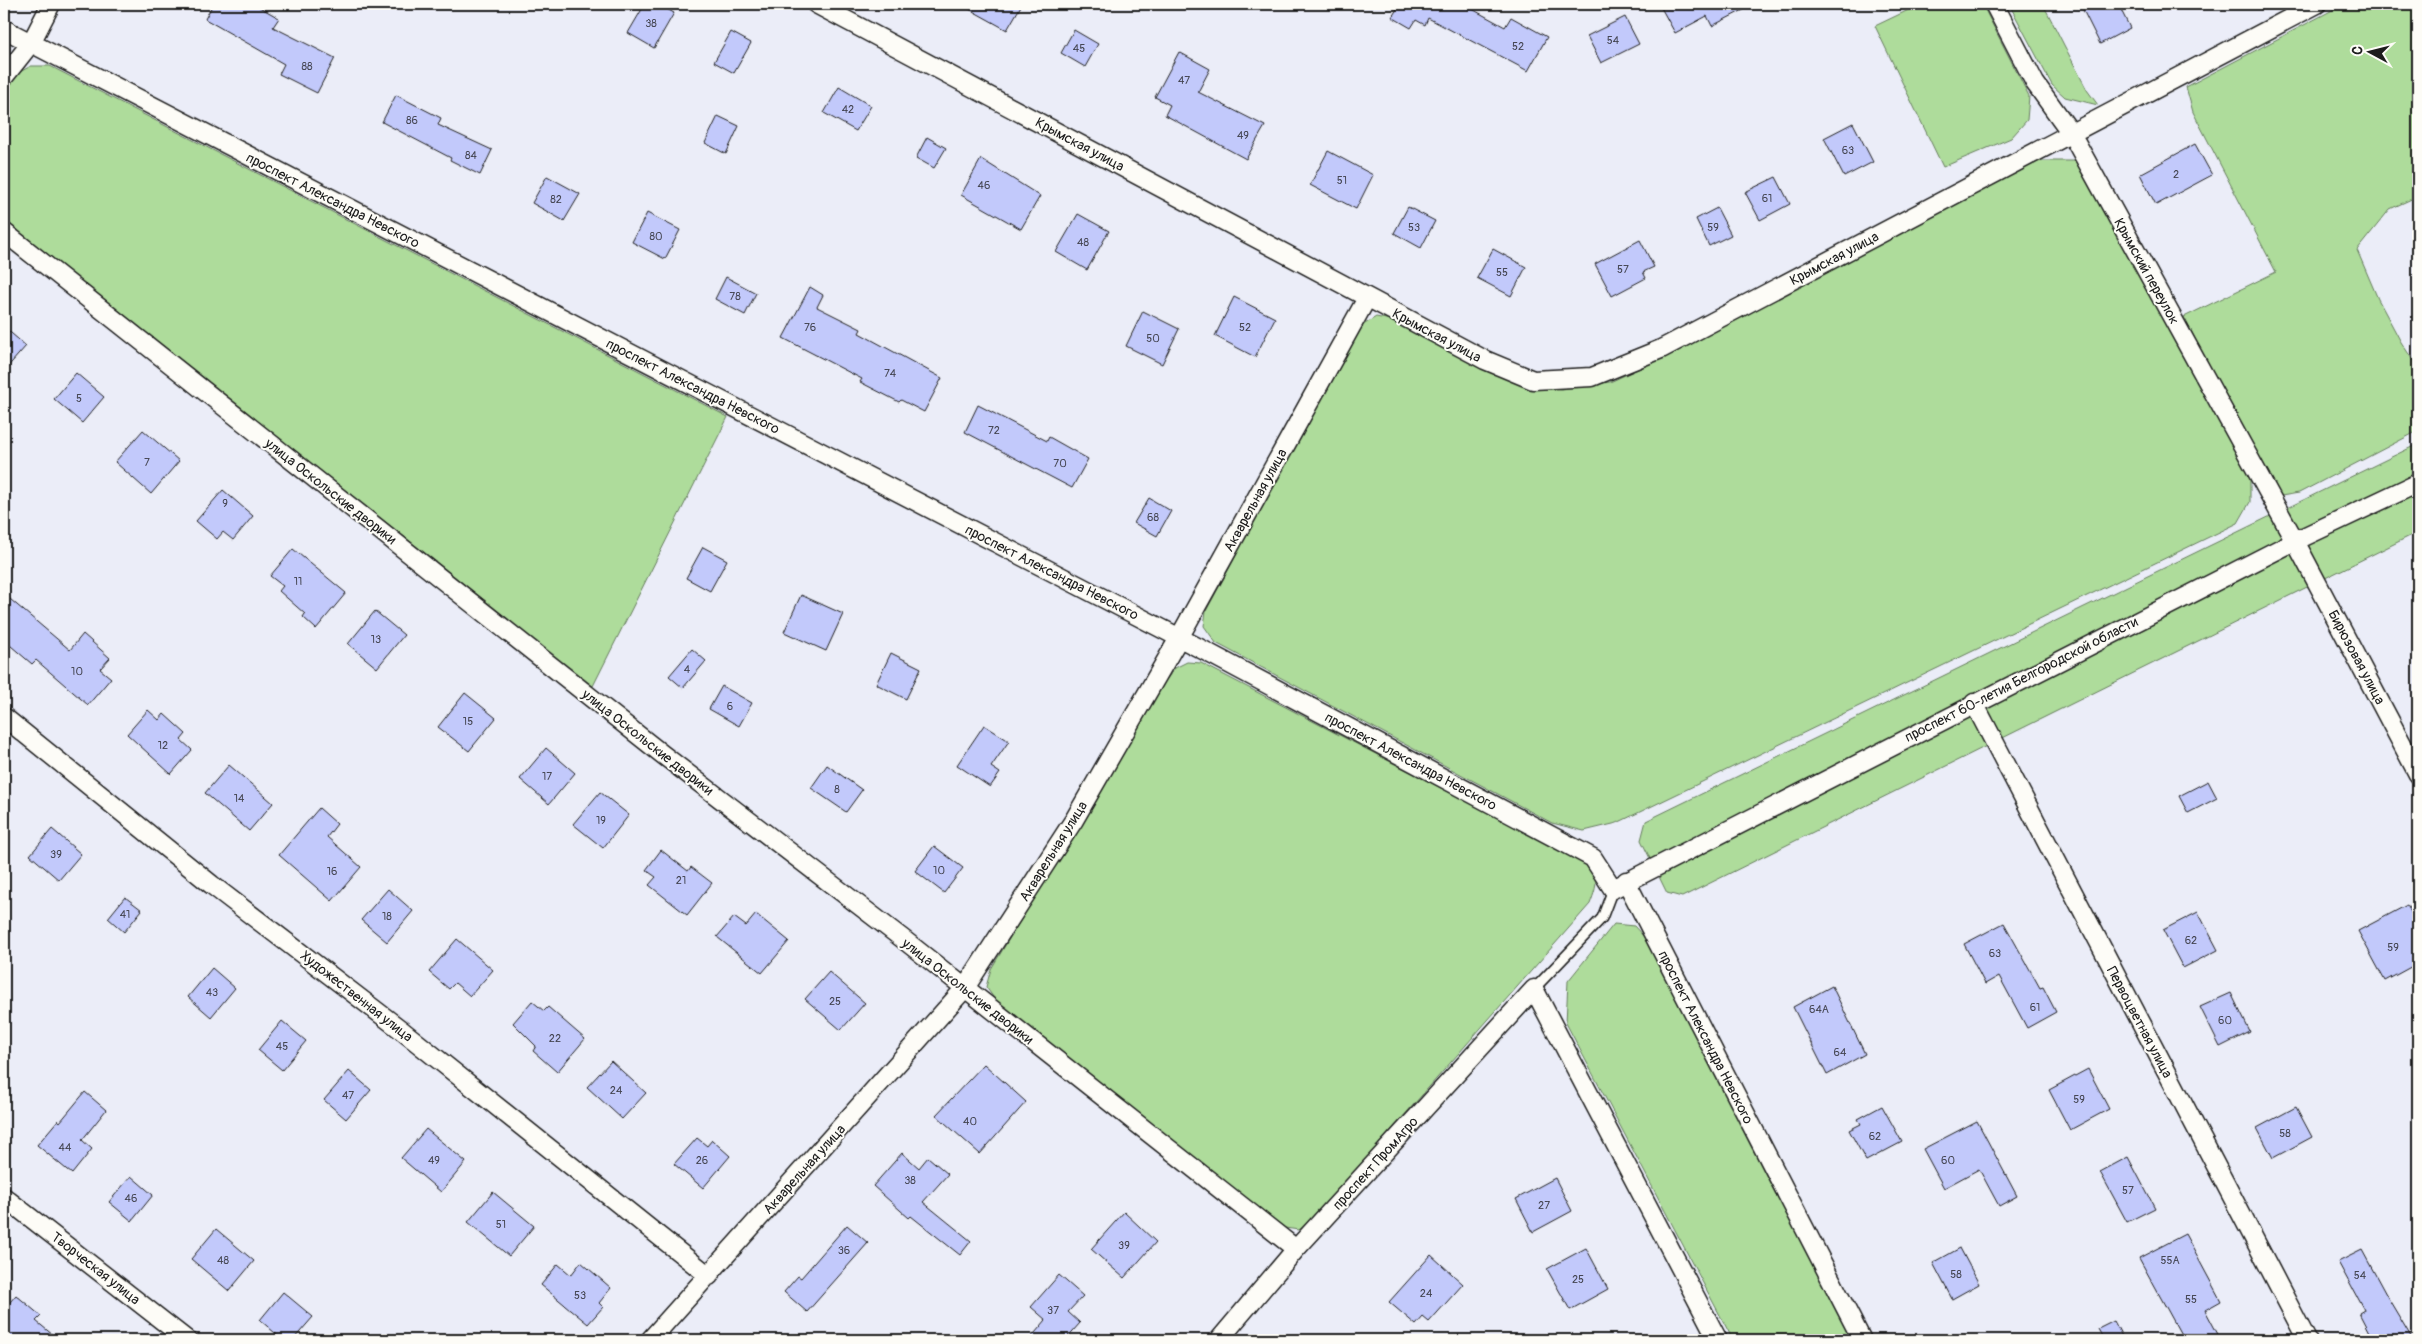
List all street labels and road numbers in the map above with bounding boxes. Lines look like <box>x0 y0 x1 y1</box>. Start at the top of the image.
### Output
street label: Крымская улица <box>1032 114 1127 175</box>
street label: проспект Александра Невского <box>243 149 423 252</box>
street label: Крымский переулок <box>2110 215 2183 327</box>
street label: Крымская улица <box>1787 228 1882 289</box>
street label: Крымская улица <box>1389 305 1484 366</box>
street label: проспект Александра Невского <box>603 335 783 438</box>
street label: улица Оскольские дворики <box>261 434 400 548</box>
street label: Акварельная улица <box>1220 446 1291 555</box>
street label: проспект Александра Невского <box>962 521 1142 624</box>
street label: Бирюзовая улица <box>2325 607 2389 707</box>
street label: проспект 60-летия Белгородской области <box>1902 613 2141 746</box>
street label: улица Оскольские дворики <box>578 685 717 799</box>
street label: проспект Александра Невского <box>1322 709 1500 814</box>
street label: Акварельная улица <box>1016 798 1091 905</box>
street label: улица Оскольские дворики <box>898 934 1037 1048</box>
street label: Художественная улица <box>297 947 416 1046</box>
street label: проспект Александра Невского <box>1654 948 1757 1127</box>
street label: Первоцветная улица <box>2103 964 2176 1081</box>
street label: проспект ПромАгро <box>1329 1113 1422 1213</box>
street label: Акварельная улица <box>760 1121 849 1218</box>
street label: Творческая улица <box>48 1228 144 1308</box>

